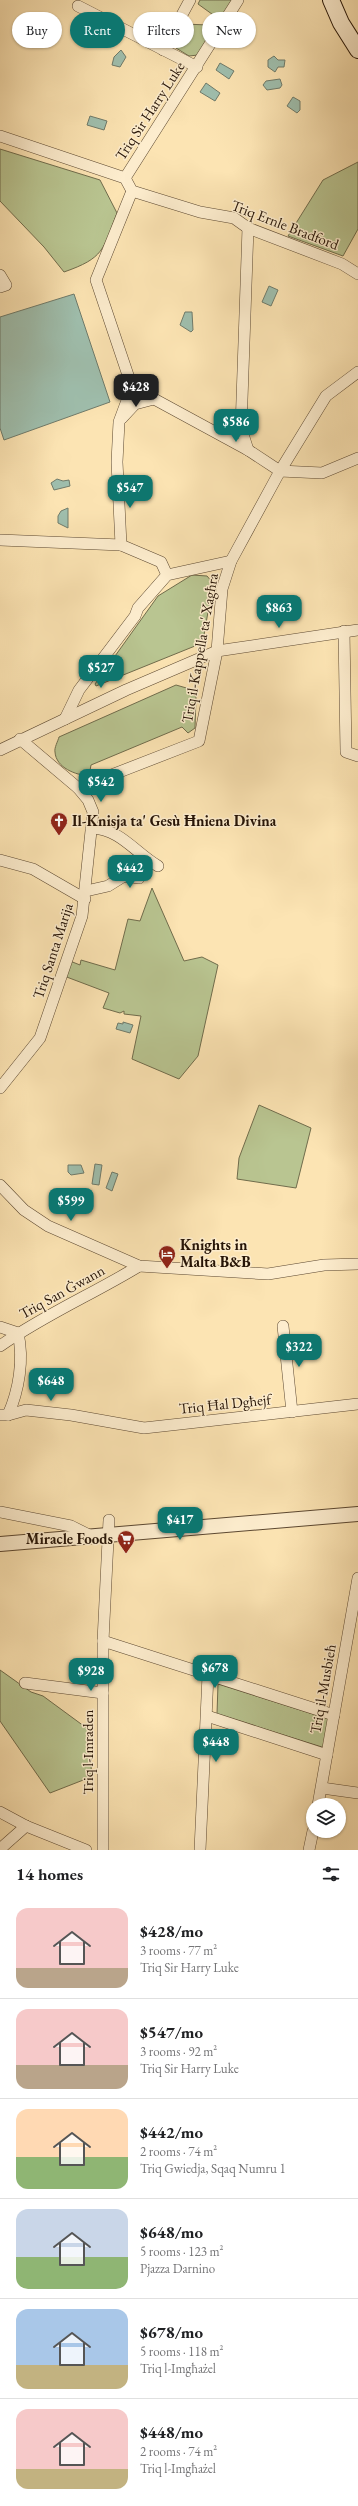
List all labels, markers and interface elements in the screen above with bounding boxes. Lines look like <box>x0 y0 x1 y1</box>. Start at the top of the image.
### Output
chip: Buy <box>12 12 62 48</box>
chip: Rent <box>70 12 125 48</box>
chip: Filters <box>133 12 194 48</box>
chip: New <box>202 12 256 48</box>
street label: Triq Sir Harry Luke <box>111 58 189 164</box>
street label: Triq Ernle Bradford <box>229 195 342 254</box>
pin: $428 <box>112 374 160 408</box>
text: $428 <box>123 378 149 395</box>
pin: $586 <box>212 409 260 443</box>
text: $586 <box>223 413 249 430</box>
pin: $547 <box>106 475 154 509</box>
text: $547 <box>117 479 143 496</box>
street label: Triq il-Kappella ta' Xagħra <box>177 571 222 724</box>
pin: $863 <box>255 595 303 629</box>
text: $863 <box>266 599 292 616</box>
pin: $527 <box>77 655 125 689</box>
text: $527 <box>88 659 114 676</box>
pin: $542 <box>77 769 125 803</box>
text: $542 <box>88 773 114 790</box>
church icon: Il-Knisja ta' Gesù Ħniena Divina <box>49 811 69 836</box>
place label: Il-Knisja ta' Gesù Ħniena Divina <box>72 811 277 830</box>
pin: $442 <box>106 855 154 889</box>
text: $442 <box>117 859 143 876</box>
street label: Triq Santa Marija <box>28 900 77 1001</box>
pin: $599 <box>47 1188 95 1222</box>
text: $599 <box>58 1192 84 1209</box>
place label: Knights in Malta B&B <box>180 1235 251 1271</box>
hotel icon: Knights in Malta B&B <box>157 1244 177 1269</box>
street label: Triq San Ġwann <box>16 1260 108 1323</box>
pin: $322 <box>275 1334 323 1368</box>
text: $322 <box>286 1338 312 1355</box>
pin: $648 <box>27 1368 75 1402</box>
text: $648 <box>38 1372 64 1389</box>
street label: Triq Ħal Dgħejf <box>178 1389 274 1418</box>
pin: $417 <box>156 1507 204 1541</box>
text: $417 <box>167 1511 193 1528</box>
place label: Miracle Foods <box>26 1529 113 1548</box>
supermarket icon: Miracle Foods <box>116 1529 136 1554</box>
street label: Triq il-Musbieħ <box>305 1642 340 1735</box>
pin: $678 <box>191 1655 239 1689</box>
pin: $928 <box>67 1658 115 1692</box>
text: $678 <box>202 1659 228 1676</box>
text: $928 <box>78 1662 104 1679</box>
street label: Triq l-Imraden <box>78 1709 97 1794</box>
pin: $448 <box>192 1729 240 1763</box>
text: $448 <box>203 1733 229 1750</box>
map controls <box>306 1798 346 1838</box>
button: layers <box>306 1798 346 1838</box>
text: 14 homes <box>16 1863 83 1885</box>
icon: filters <box>320 1863 342 1885</box>
text: $428/mo <box>140 1920 203 1942</box>
icon: home <box>48 1924 96 1972</box>
text: 3 rooms · 77 m² <box>140 1942 217 1959</box>
text: Triq Sir Harry Luke <box>140 1959 239 1976</box>
text: $547/mo <box>140 2021 203 2043</box>
icon: home <box>48 2025 96 2073</box>
text: 3 rooms · 92 m² <box>140 2043 217 2060</box>
text: Triq Sir Harry Luke <box>140 2060 239 2077</box>
text: $442/mo <box>140 2121 203 2143</box>
icon: home <box>48 2125 96 2173</box>
text: 2 rooms · 74 m² <box>140 2143 217 2160</box>
text: Triq Gwiedja, Sqaq Numru 1 <box>140 2160 286 2177</box>
text: $648/mo <box>140 2221 203 2243</box>
icon: home <box>48 2225 96 2273</box>
text: 5 rooms · 123 m² <box>140 2243 224 2260</box>
text: Pjazza Darnino <box>140 2260 215 2277</box>
text: $678/mo <box>140 2321 203 2343</box>
icon: home <box>48 2325 96 2373</box>
text: 5 rooms · 118 m² <box>140 2343 224 2360</box>
text: Triq l-Imgħażel <box>140 2360 216 2377</box>
text: $448/mo <box>140 2421 203 2443</box>
icon: home <box>48 2425 96 2473</box>
text: 2 rooms · 74 m² <box>140 2443 217 2460</box>
text: Triq l-Imgħażel <box>140 2460 216 2477</box>

